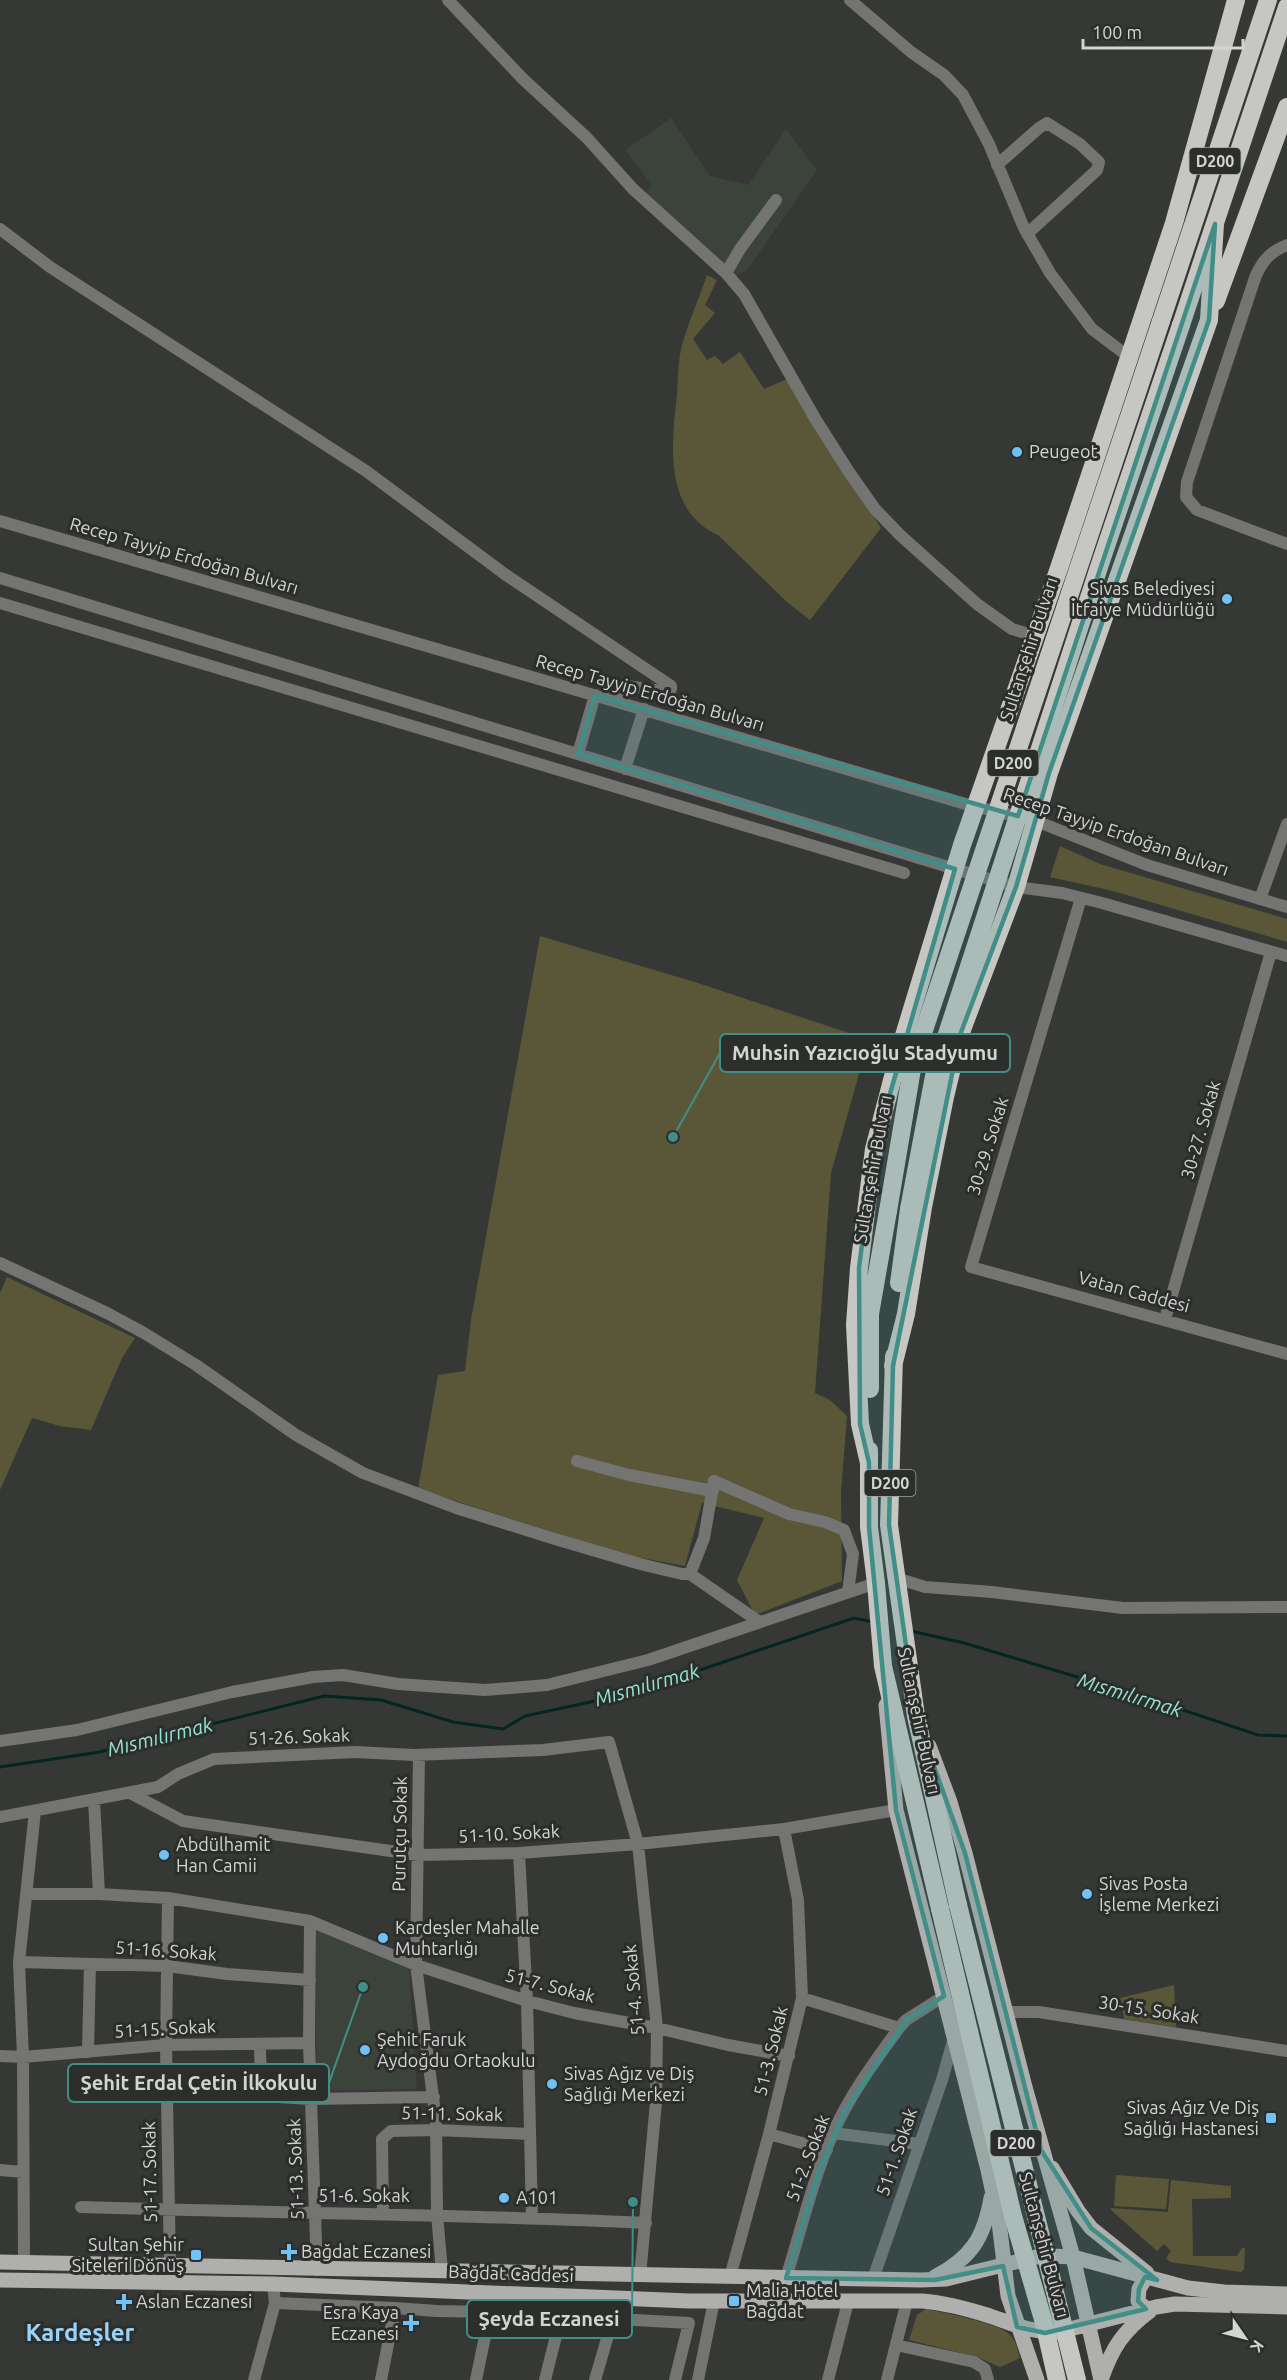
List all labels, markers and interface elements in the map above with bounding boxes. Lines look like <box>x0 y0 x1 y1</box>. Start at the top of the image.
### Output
scale bar <box>1083 12 1244 50</box>
text: 100 m <box>1092 22 1142 42</box>
road number: D200 <box>1190 148 1240 174</box>
place label: Peugeot <box>1029 441 1098 461</box>
marker: Peugeot <box>1010 445 1024 459</box>
street label: Recep Tayyip Erdoğan Bulvarı <box>68 513 301 597</box>
street label: Sultanşehir Bulvarı <box>995 574 1061 723</box>
place label: Sivas Belediyesi İtfaiye Müdürlüğü <box>1071 578 1215 619</box>
marker: Sivas Belediyesi İtfaiye Müdürlüğü <box>1220 592 1234 606</box>
street label: Recep Tayyip Erdoğan Bulvarı <box>534 650 767 734</box>
road number: D200 <box>988 750 1038 776</box>
street label: Recep Tayyip Erdoğan Bulvarı <box>1001 783 1232 879</box>
callout: Muhsin Yazıcıoğlu Stadyumu <box>720 1034 1010 1072</box>
text: Muhsin Yazıcıoğlu Stadyumu <box>732 1041 998 1064</box>
street label: 30-27. Sokak <box>1176 1078 1224 1181</box>
street label: Sultanşehir Bulvarı <box>849 1093 895 1244</box>
street label: 30-29. Sokak <box>963 1094 1011 1197</box>
street label: Vatan Caddesi <box>1076 1267 1192 1316</box>
road number: D200 <box>864 1470 916 1496</box>
street label: Sultanşehir Bulvarı <box>895 1645 945 1796</box>
water label: Mısmılırmak <box>592 1658 703 1710</box>
water label: Mısmılırmak <box>1075 1668 1186 1722</box>
water label: Mısmılırmak <box>105 1712 216 1761</box>
street label: 51-26. Sokak <box>248 1724 350 1748</box>
street label: Purutçu Sokak <box>388 1776 410 1892</box>
street label: 51-10. Sokak <box>458 1820 560 1846</box>
place label: Abdülhamit Han Camii <box>176 1834 270 1875</box>
marker: Abdülhamit Han Camii <box>157 1848 171 1862</box>
place label: Sivas Posta İşleme Merkezi <box>1099 1873 1219 1914</box>
marker: Sivas Posta İşleme Merkezi <box>1080 1887 1094 1901</box>
place label: Kardeşler Mahalle Muhtarlığı <box>395 1917 540 1958</box>
marker: Kardeşler Mahalle Muhtarlığı <box>376 1931 390 1945</box>
street label: 51-16. Sokak <box>115 1936 218 1964</box>
street label: 51-4. Sokak <box>619 1944 647 2037</box>
street label: 51-7. Sokak <box>503 1964 597 2006</box>
street label: 30-15. Sokak <box>1097 1991 1201 2027</box>
street label: 51-3. Sokak <box>749 2004 791 2098</box>
street label: 51-15. Sokak <box>114 2015 216 2041</box>
place label: Şehit Faruk Aydoğdu Ortaokulu <box>377 2029 536 2070</box>
marker: Şehit Faruk Aydoğdu Ortaokulu <box>358 2043 372 2057</box>
place label: Sivas Ağız ve Diş Sağlığı Merkezi <box>564 2063 694 2104</box>
callout: Şehit Erdal Çetin İlkokulu <box>68 2064 329 2102</box>
text: Şehit Erdal Çetin İlkokulu <box>80 2071 318 2094</box>
marker: Sivas Ağız ve Diş Sağlığı Merkezi <box>545 2077 559 2091</box>
place label: Sivas Ağız Ve Diş Sağlığı Hastanesi <box>1124 2097 1259 2138</box>
street label: 51-11. Sokak <box>401 2102 503 2124</box>
street label: 51-1. Sokak <box>872 2105 920 2198</box>
street label: 51-2. Sokak <box>781 2111 833 2204</box>
marker: Sivas Ağız Ve Diş Sağlığı Hastanesi <box>1264 2111 1278 2125</box>
street label: 51-13. Sokak <box>283 2118 307 2220</box>
street label: 51-17. Sokak <box>138 2121 160 2223</box>
road number: D200 <box>990 2130 1042 2156</box>
street label: Sultanşehir Bulvarı <box>1016 2170 1074 2320</box>
street label: 51-6. Sokak <box>318 2185 410 2205</box>
place label: A101 <box>516 2187 558 2207</box>
marker: A101 <box>497 2191 511 2205</box>
place label: Sultan Şehir Siteleri Dönüş <box>72 2234 184 2275</box>
place label: Bağdat Eczanesi <box>301 2241 431 2261</box>
marker: Bağdat Eczanesi <box>282 2245 296 2259</box>
marker: Sultan Şehir Siteleri Dönüş <box>189 2248 203 2262</box>
street label: Bağdat Caddesi <box>448 2261 574 2285</box>
place label: Malia Hotel Bağdat <box>746 2280 838 2321</box>
place label: Aslan Eczanesi <box>136 2291 253 2311</box>
marker: Malia Hotel Bağdat <box>727 2294 741 2308</box>
marker: Aslan Eczanesi <box>117 2295 131 2309</box>
callout: Şeyda Eczanesi <box>467 2300 632 2338</box>
place label: Esra Kaya Eczanesi <box>323 2302 399 2343</box>
text: Şeyda Eczanesi <box>478 2307 620 2330</box>
north arrow <box>1215 2308 1275 2368</box>
marker: Esra Kaya Eczanesi <box>404 2316 418 2330</box>
district label: Kardeşler <box>26 2319 135 2346</box>
text: K <box>1247 2337 1268 2356</box>

